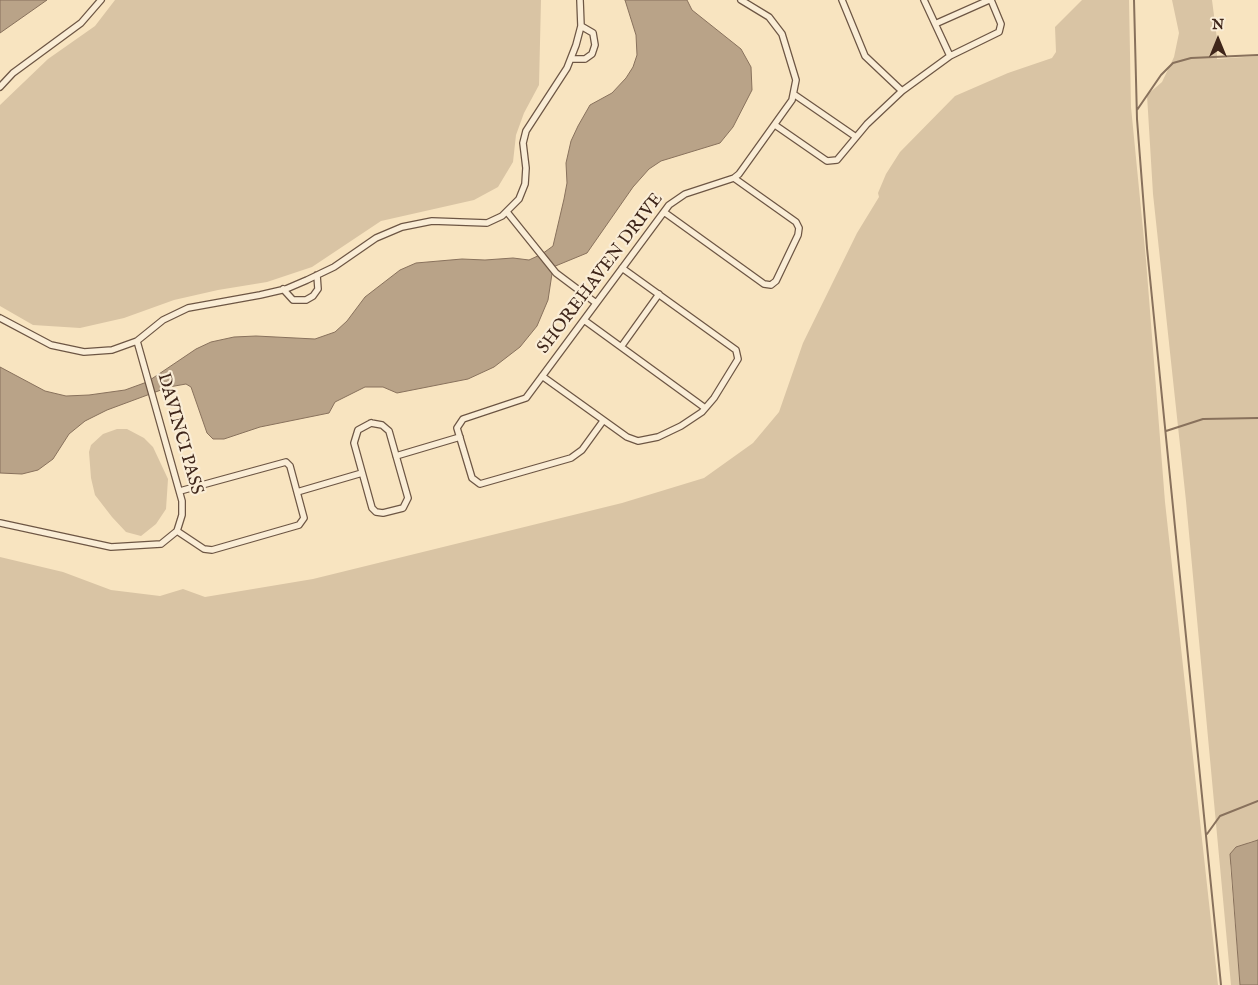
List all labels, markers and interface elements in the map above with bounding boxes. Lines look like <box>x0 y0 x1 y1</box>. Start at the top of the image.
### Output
north arrow <box>1193 15 1243 65</box>
text: N <box>1212 16 1224 34</box>
street label: SHOREHAVEN DRIVE <box>534 189 668 359</box>
street label: DAVINCI PASS <box>151 371 207 497</box>

